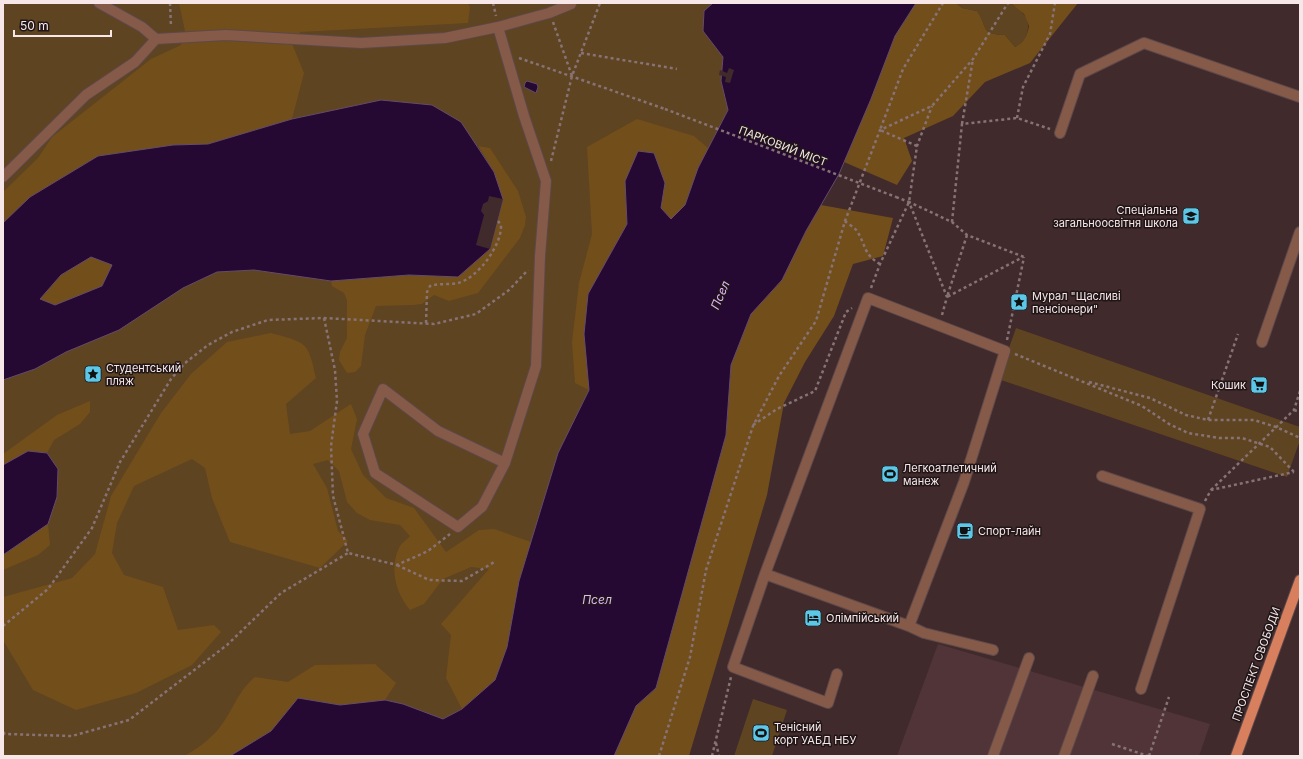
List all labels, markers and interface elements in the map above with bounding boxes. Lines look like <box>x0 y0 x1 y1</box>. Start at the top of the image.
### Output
scale bar <box>14 12 111 38</box>
text: 50 m <box>20 18 49 33</box>
street label: ПАРКОВИЙ МІСТ <box>737 123 829 169</box>
place label: Спеціальна загальноосвітня школа <box>1053 203 1178 230</box>
school or university icon: Спеціальна загальноосвітня школа <box>1181 206 1201 226</box>
water label: Псел <box>707 278 733 312</box>
place label: Мурал "Щасливі пенсіонери" <box>1032 289 1121 316</box>
place icon: Мурал "Щасливі пенсіонери" <box>1009 292 1029 312</box>
place label: Студентський пляж <box>106 361 181 388</box>
place icon: Студентський пляж <box>83 364 103 384</box>
supermarket icon: Кошик <box>1249 375 1269 395</box>
place label: Кошик <box>1211 378 1246 392</box>
place label: Легкоатлетичний манеж <box>903 461 997 488</box>
sports icon: Легкоатлетичний манеж <box>880 464 900 484</box>
cafe icon: Спорт-лайн <box>955 521 975 541</box>
place label: Спорт-лайн <box>978 524 1041 538</box>
water label: Псел <box>582 592 612 607</box>
street label: ПРОСПЕКТ СВОБОДИ <box>1229 605 1283 723</box>
hotel icon: Олімпійський <box>803 608 823 628</box>
place label: Олімпійський <box>826 611 899 625</box>
place label: Тенісний корт УАБД НБУ <box>774 720 856 747</box>
sports icon: Тенісний корт УАБД НБУ <box>751 723 771 743</box>

